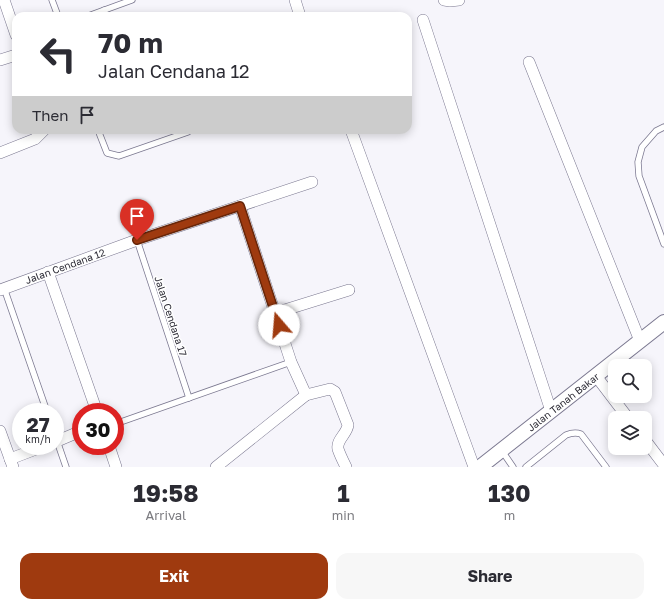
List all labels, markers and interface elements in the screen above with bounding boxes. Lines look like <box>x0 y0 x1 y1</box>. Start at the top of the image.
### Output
text: 70 m <box>98 26 163 59</box>
icon: left <box>32 28 84 80</box>
text: Jalan Cendana 12 <box>98 60 250 82</box>
icon: arrive <box>76 104 98 126</box>
text: Then <box>32 106 68 124</box>
pin <box>120 199 154 240</box>
icon: arrive <box>126 205 148 227</box>
street label: Jalan Cendana 12 <box>23 246 107 286</box>
street label: Jalan Cendana 17 <box>152 274 190 358</box>
position arrow <box>258 304 300 346</box>
map controls <box>608 359 652 455</box>
button: search <box>608 359 652 403</box>
street label: Jalan Tanah Bakar <box>525 370 601 434</box>
speed limit sign: 30 <box>72 403 124 455</box>
button: layers <box>608 411 652 455</box>
text: 27 <box>26 412 50 436</box>
text: km/h <box>25 433 51 445</box>
text: 19:58 <box>133 478 199 507</box>
text: 1 <box>337 478 350 507</box>
text: 130 <box>488 478 531 507</box>
text: Arrival <box>146 507 186 523</box>
text: min <box>332 507 355 523</box>
text: m <box>504 507 515 523</box>
button: Exit <box>20 553 328 599</box>
button: Share <box>336 553 644 599</box>

